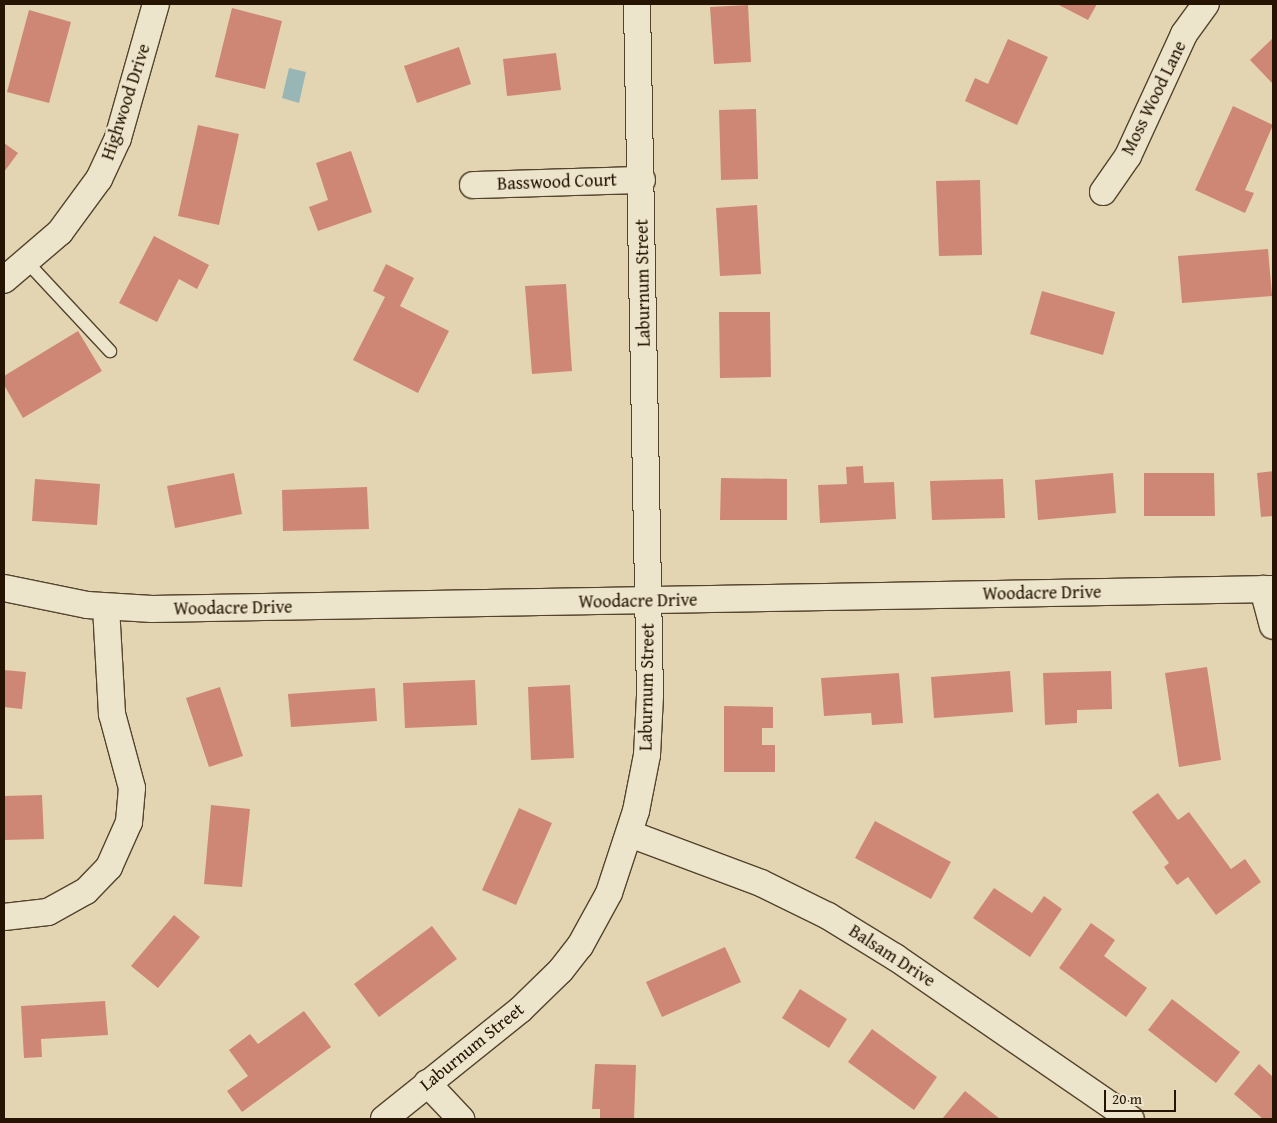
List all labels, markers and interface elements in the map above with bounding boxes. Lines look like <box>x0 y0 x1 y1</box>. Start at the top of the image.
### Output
street label: Moss Wood Lane <box>1117 37 1191 159</box>
street label: Highwood Drive <box>97 41 155 163</box>
street label: Basswood Court <box>497 169 617 195</box>
street label: Laburnum Street <box>631 219 655 347</box>
street label: Woodacre Drive <box>982 581 1102 605</box>
street label: Woodacre Drive <box>578 589 698 613</box>
street label: Woodacre Drive <box>173 596 293 620</box>
street label: Laburnum Street <box>635 623 659 751</box>
street label: Balsam Drive <box>845 920 939 992</box>
street label: Laburnum Street <box>416 998 528 1096</box>
scale bar <box>1107 1080 1180 1112</box>
text: 20 m <box>1112 1088 1142 1109</box>

